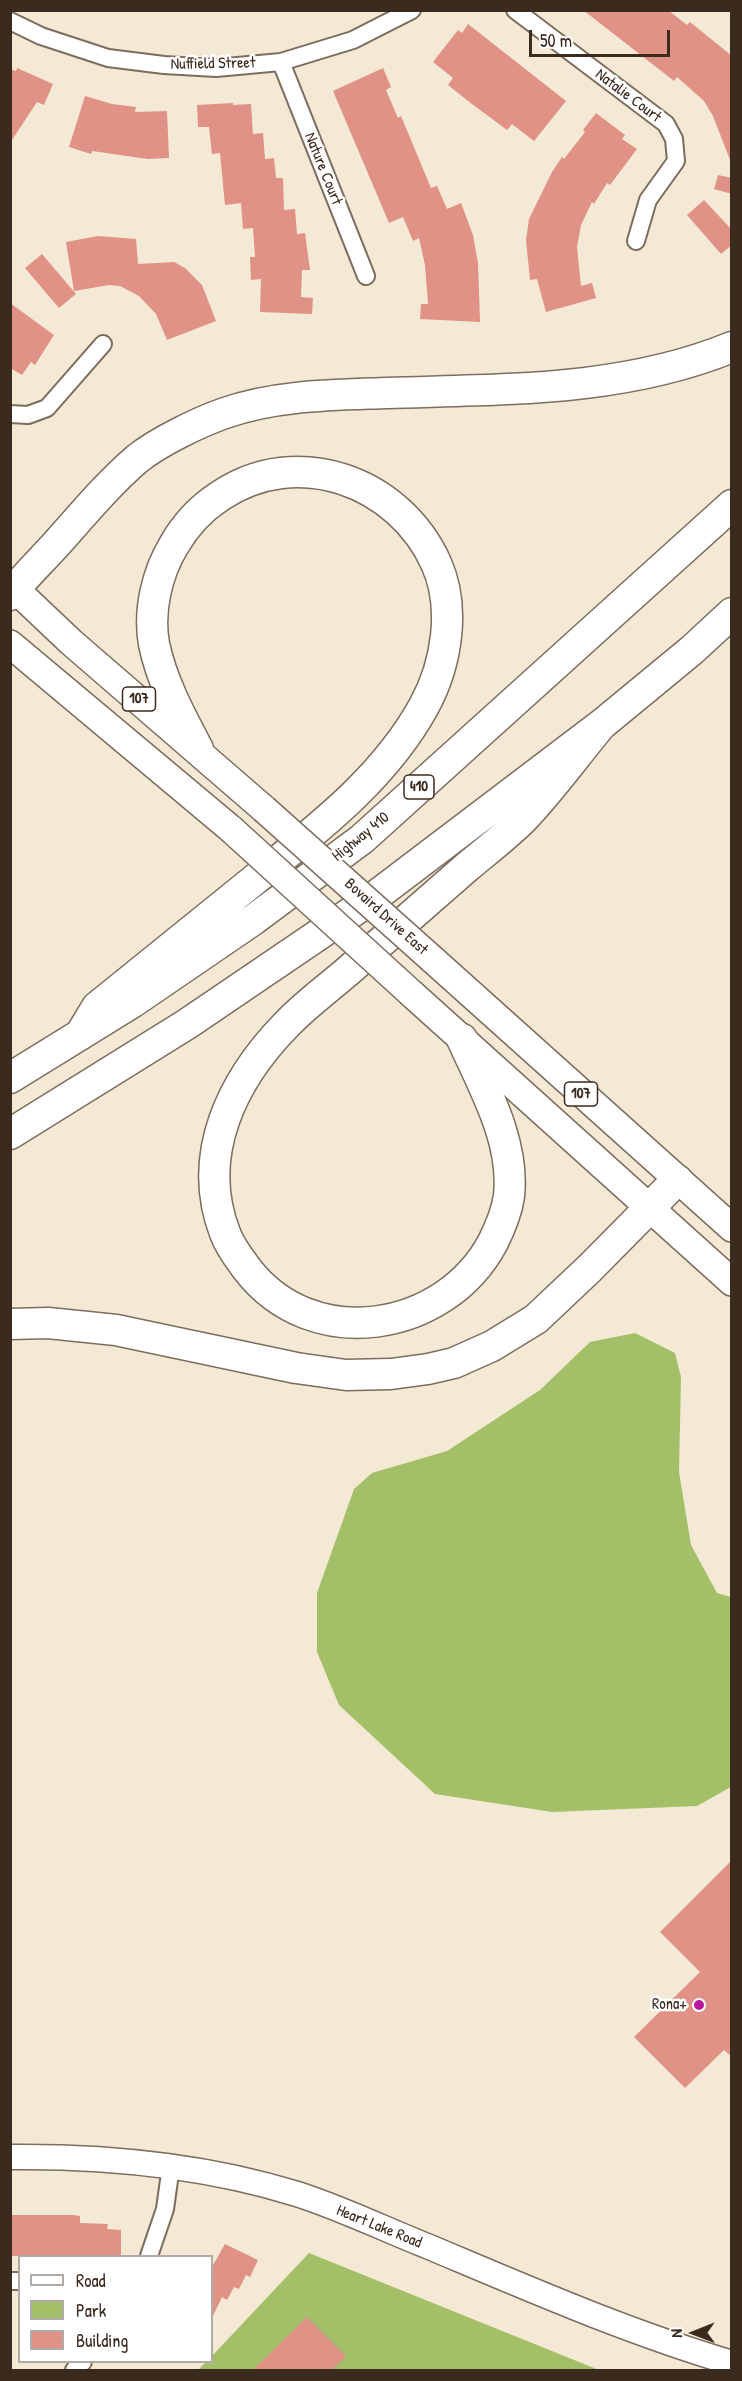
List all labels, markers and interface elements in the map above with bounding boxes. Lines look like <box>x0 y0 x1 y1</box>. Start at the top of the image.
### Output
scale bar <box>532 18 673 56</box>
text: 50 m <box>540 28 572 53</box>
street label: Nuffield Street <box>170 54 256 74</box>
street label: Natalie Court <box>591 65 665 127</box>
street label: Nature Court <box>300 130 346 208</box>
road number: 107 <box>122 687 156 711</box>
road number: 410 <box>404 775 434 799</box>
street label: Highway 410 <box>329 808 393 866</box>
street label: Bovaird Drive East <box>340 875 432 959</box>
road number: 107 <box>564 1082 598 1106</box>
place label: Rona+ <box>652 1995 687 2015</box>
marker: Rona+ <box>692 1998 706 2012</box>
street label: Heart Lake Road <box>333 2201 425 2253</box>
legend <box>18 2255 213 2363</box>
text: Road <box>76 2268 106 2293</box>
text: Park <box>76 2298 106 2323</box>
north arrow <box>664 2303 724 2363</box>
text: Building <box>76 2328 128 2353</box>
text: N <box>665 2329 687 2338</box>

